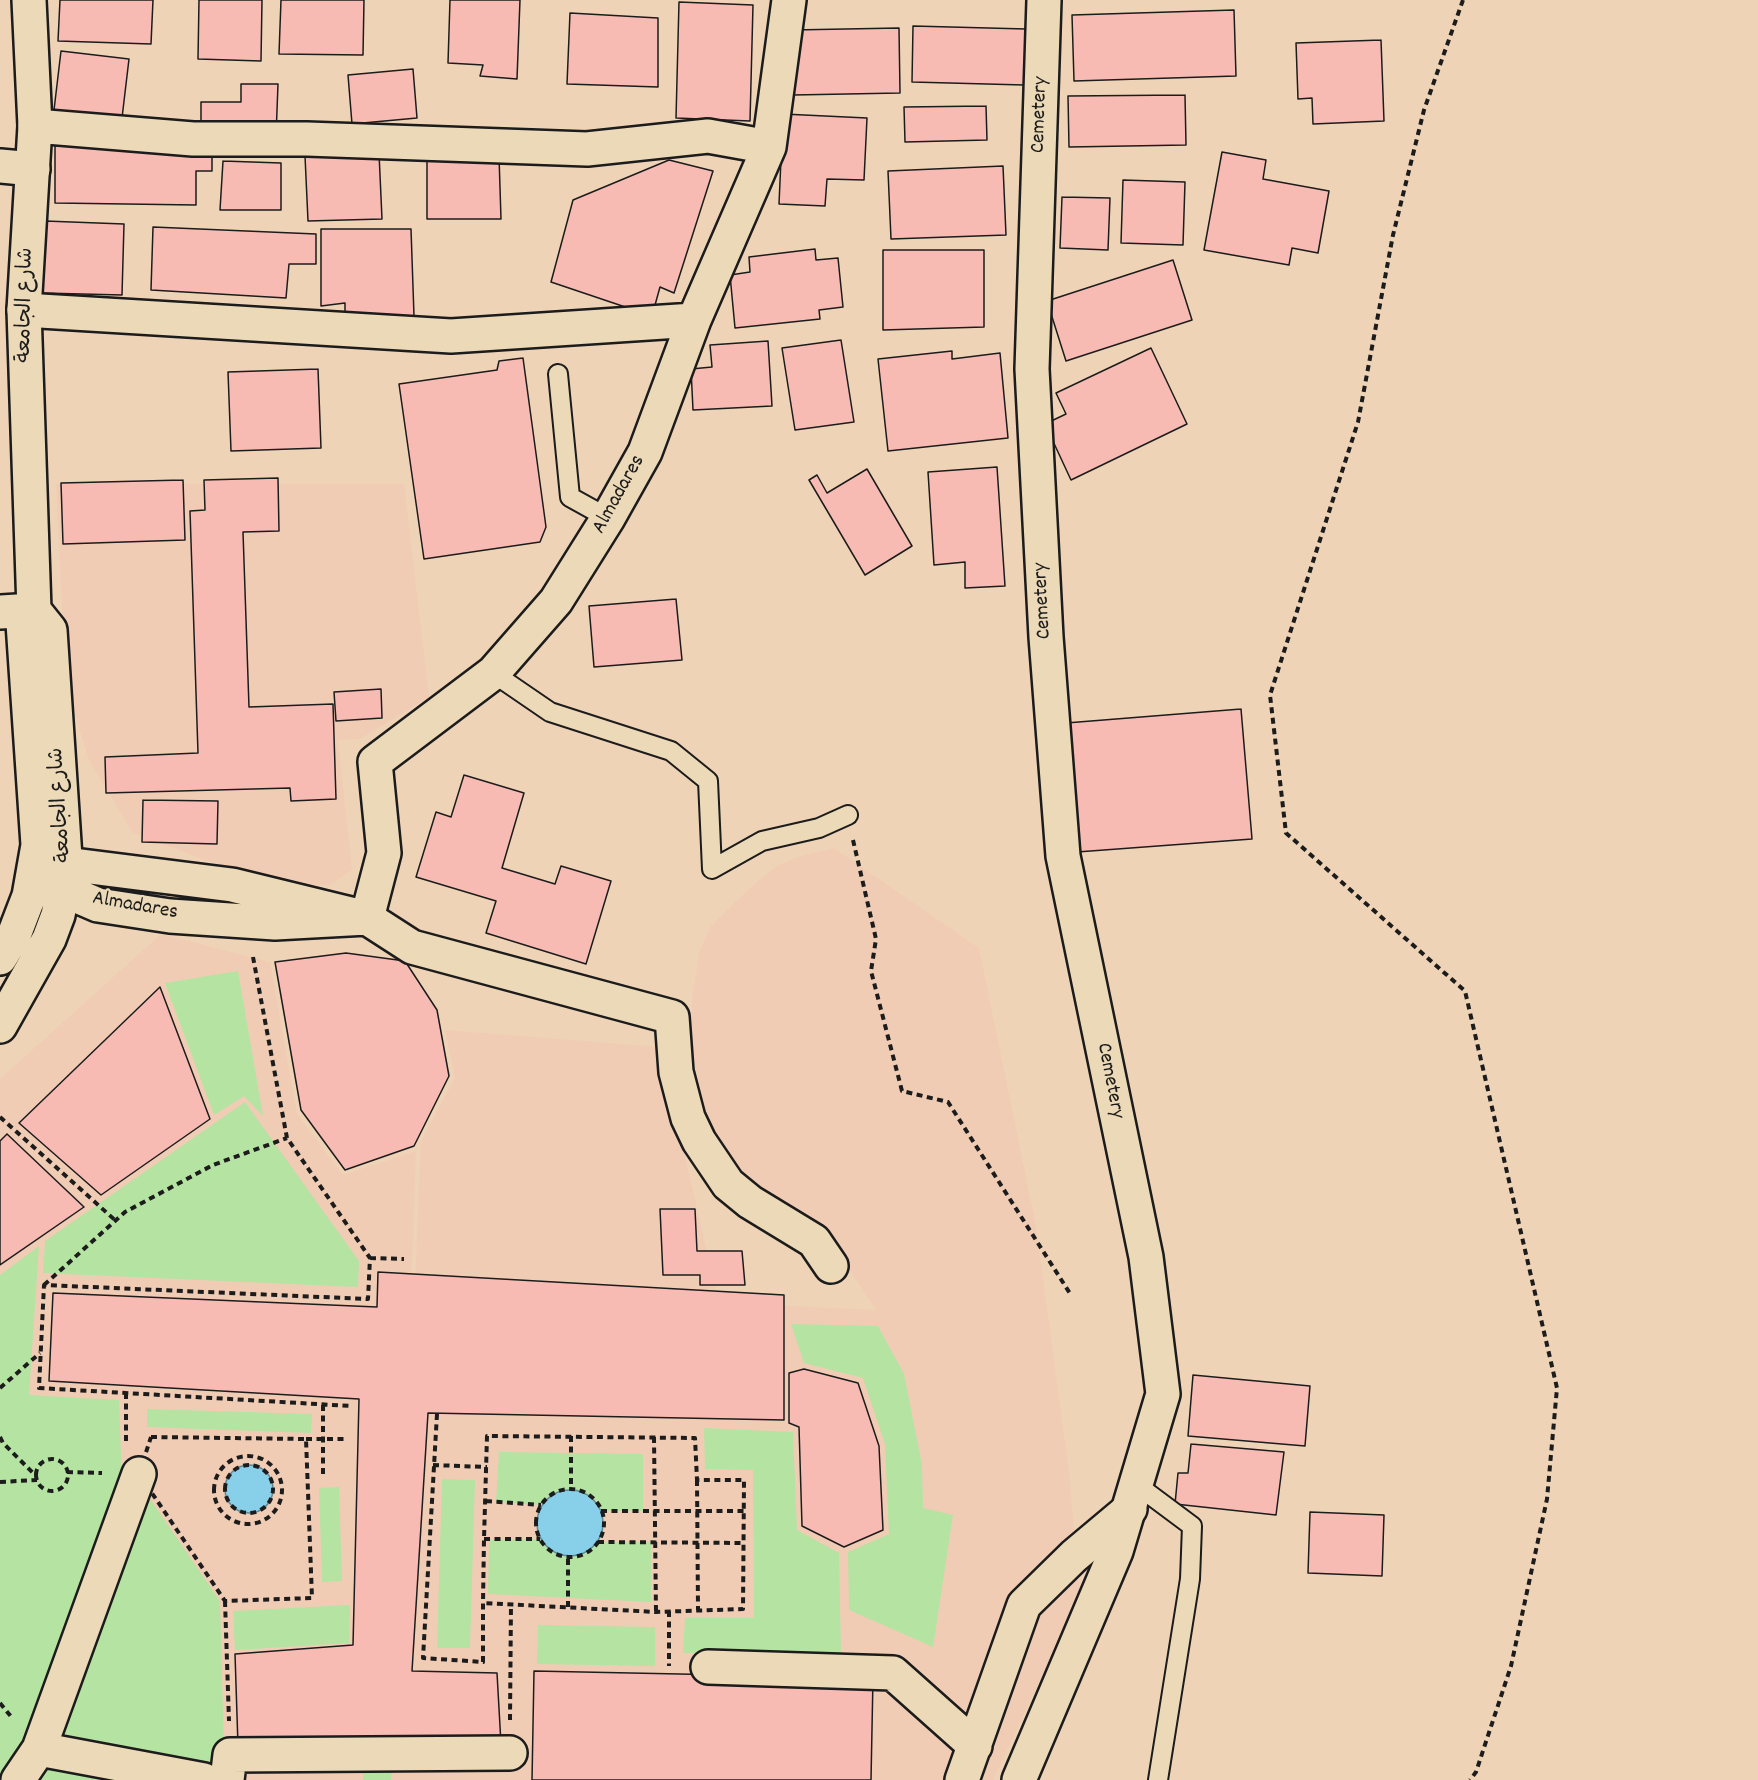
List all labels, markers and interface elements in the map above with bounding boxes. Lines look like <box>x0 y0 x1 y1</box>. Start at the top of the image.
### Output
street label: Cemetery <box>1027 76 1055 154</box>
street label: شارع الجامعة <box>13 247 41 363</box>
street label: Almadares <box>588 451 652 539</box>
street label: Cemetery <box>1029 562 1059 640</box>
street label: شارع الجامعة <box>45 747 79 863</box>
street label: Almadares <box>90 887 180 927</box>
street label: Cemetery <box>1089 1041 1129 1121</box>

